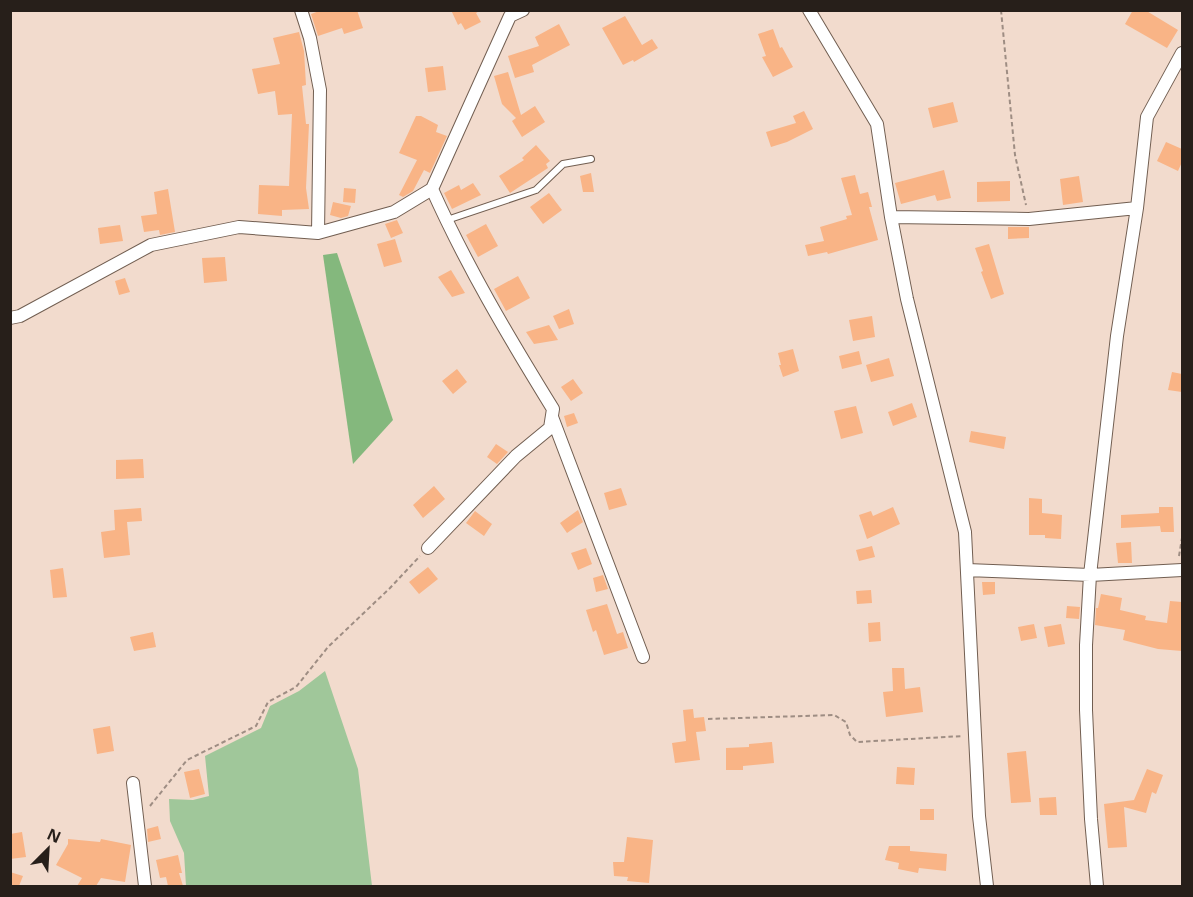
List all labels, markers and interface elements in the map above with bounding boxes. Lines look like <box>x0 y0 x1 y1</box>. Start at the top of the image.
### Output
north arrow <box>18 819 78 879</box>
text: N <box>44 823 65 848</box>

